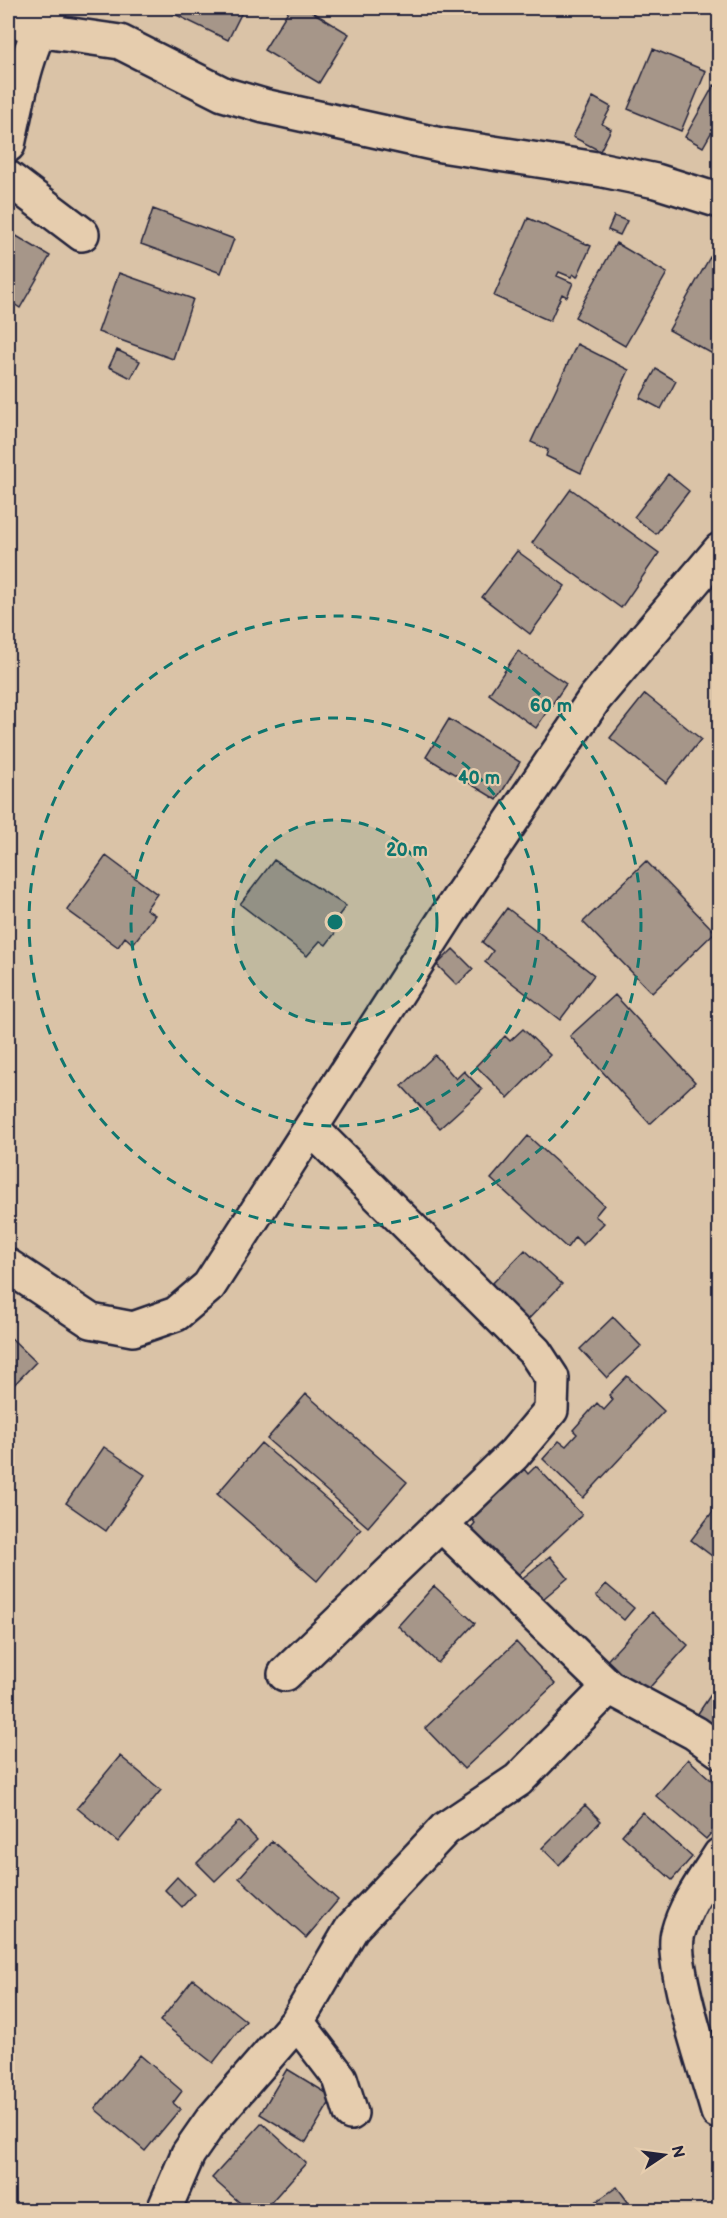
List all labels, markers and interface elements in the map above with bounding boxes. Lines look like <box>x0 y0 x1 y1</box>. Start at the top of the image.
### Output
text: 60 m <box>530 696 572 717</box>
text: 40 m <box>458 768 500 789</box>
text: 20 m <box>386 840 428 861</box>
centre of rings <box>325 912 345 932</box>
north arrow <box>634 2125 694 2185</box>
text: N <box>667 2144 688 2160</box>

